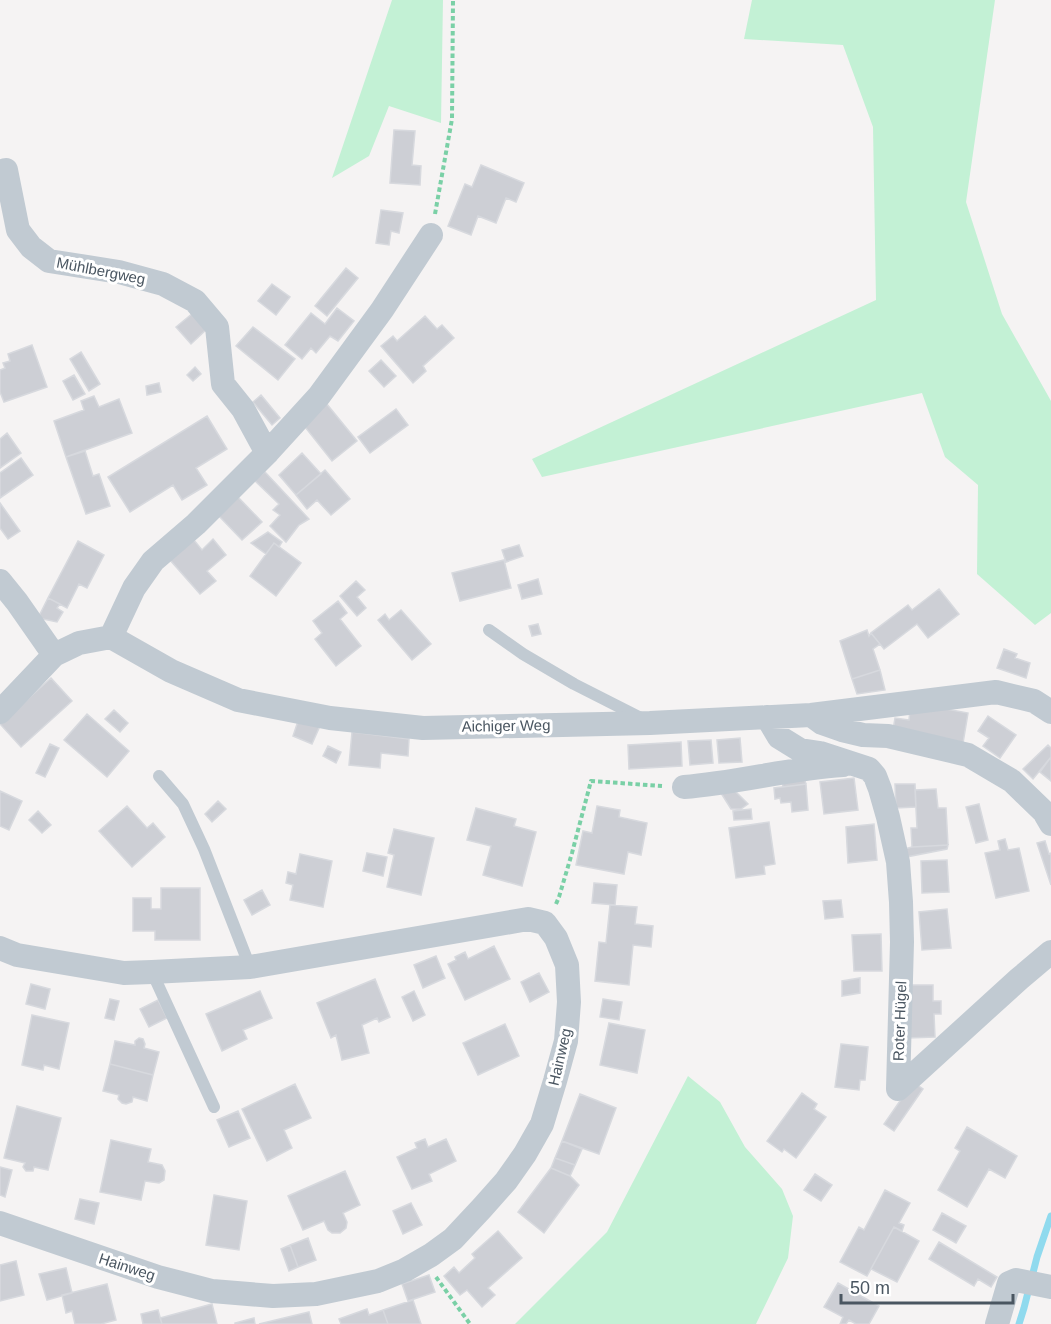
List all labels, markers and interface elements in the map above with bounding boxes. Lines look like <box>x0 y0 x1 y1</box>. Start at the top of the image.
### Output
street label: Mühlbergweg <box>55 254 147 287</box>
street label: Aichiger Weg <box>461 716 551 735</box>
street label: Roter Hügel <box>890 981 909 1061</box>
street label: Hainweg <box>545 1027 574 1087</box>
street label: Hainweg <box>97 1249 158 1284</box>
scale bar <box>841 1267 1014 1305</box>
text: 50 m <box>850 1278 890 1298</box>

